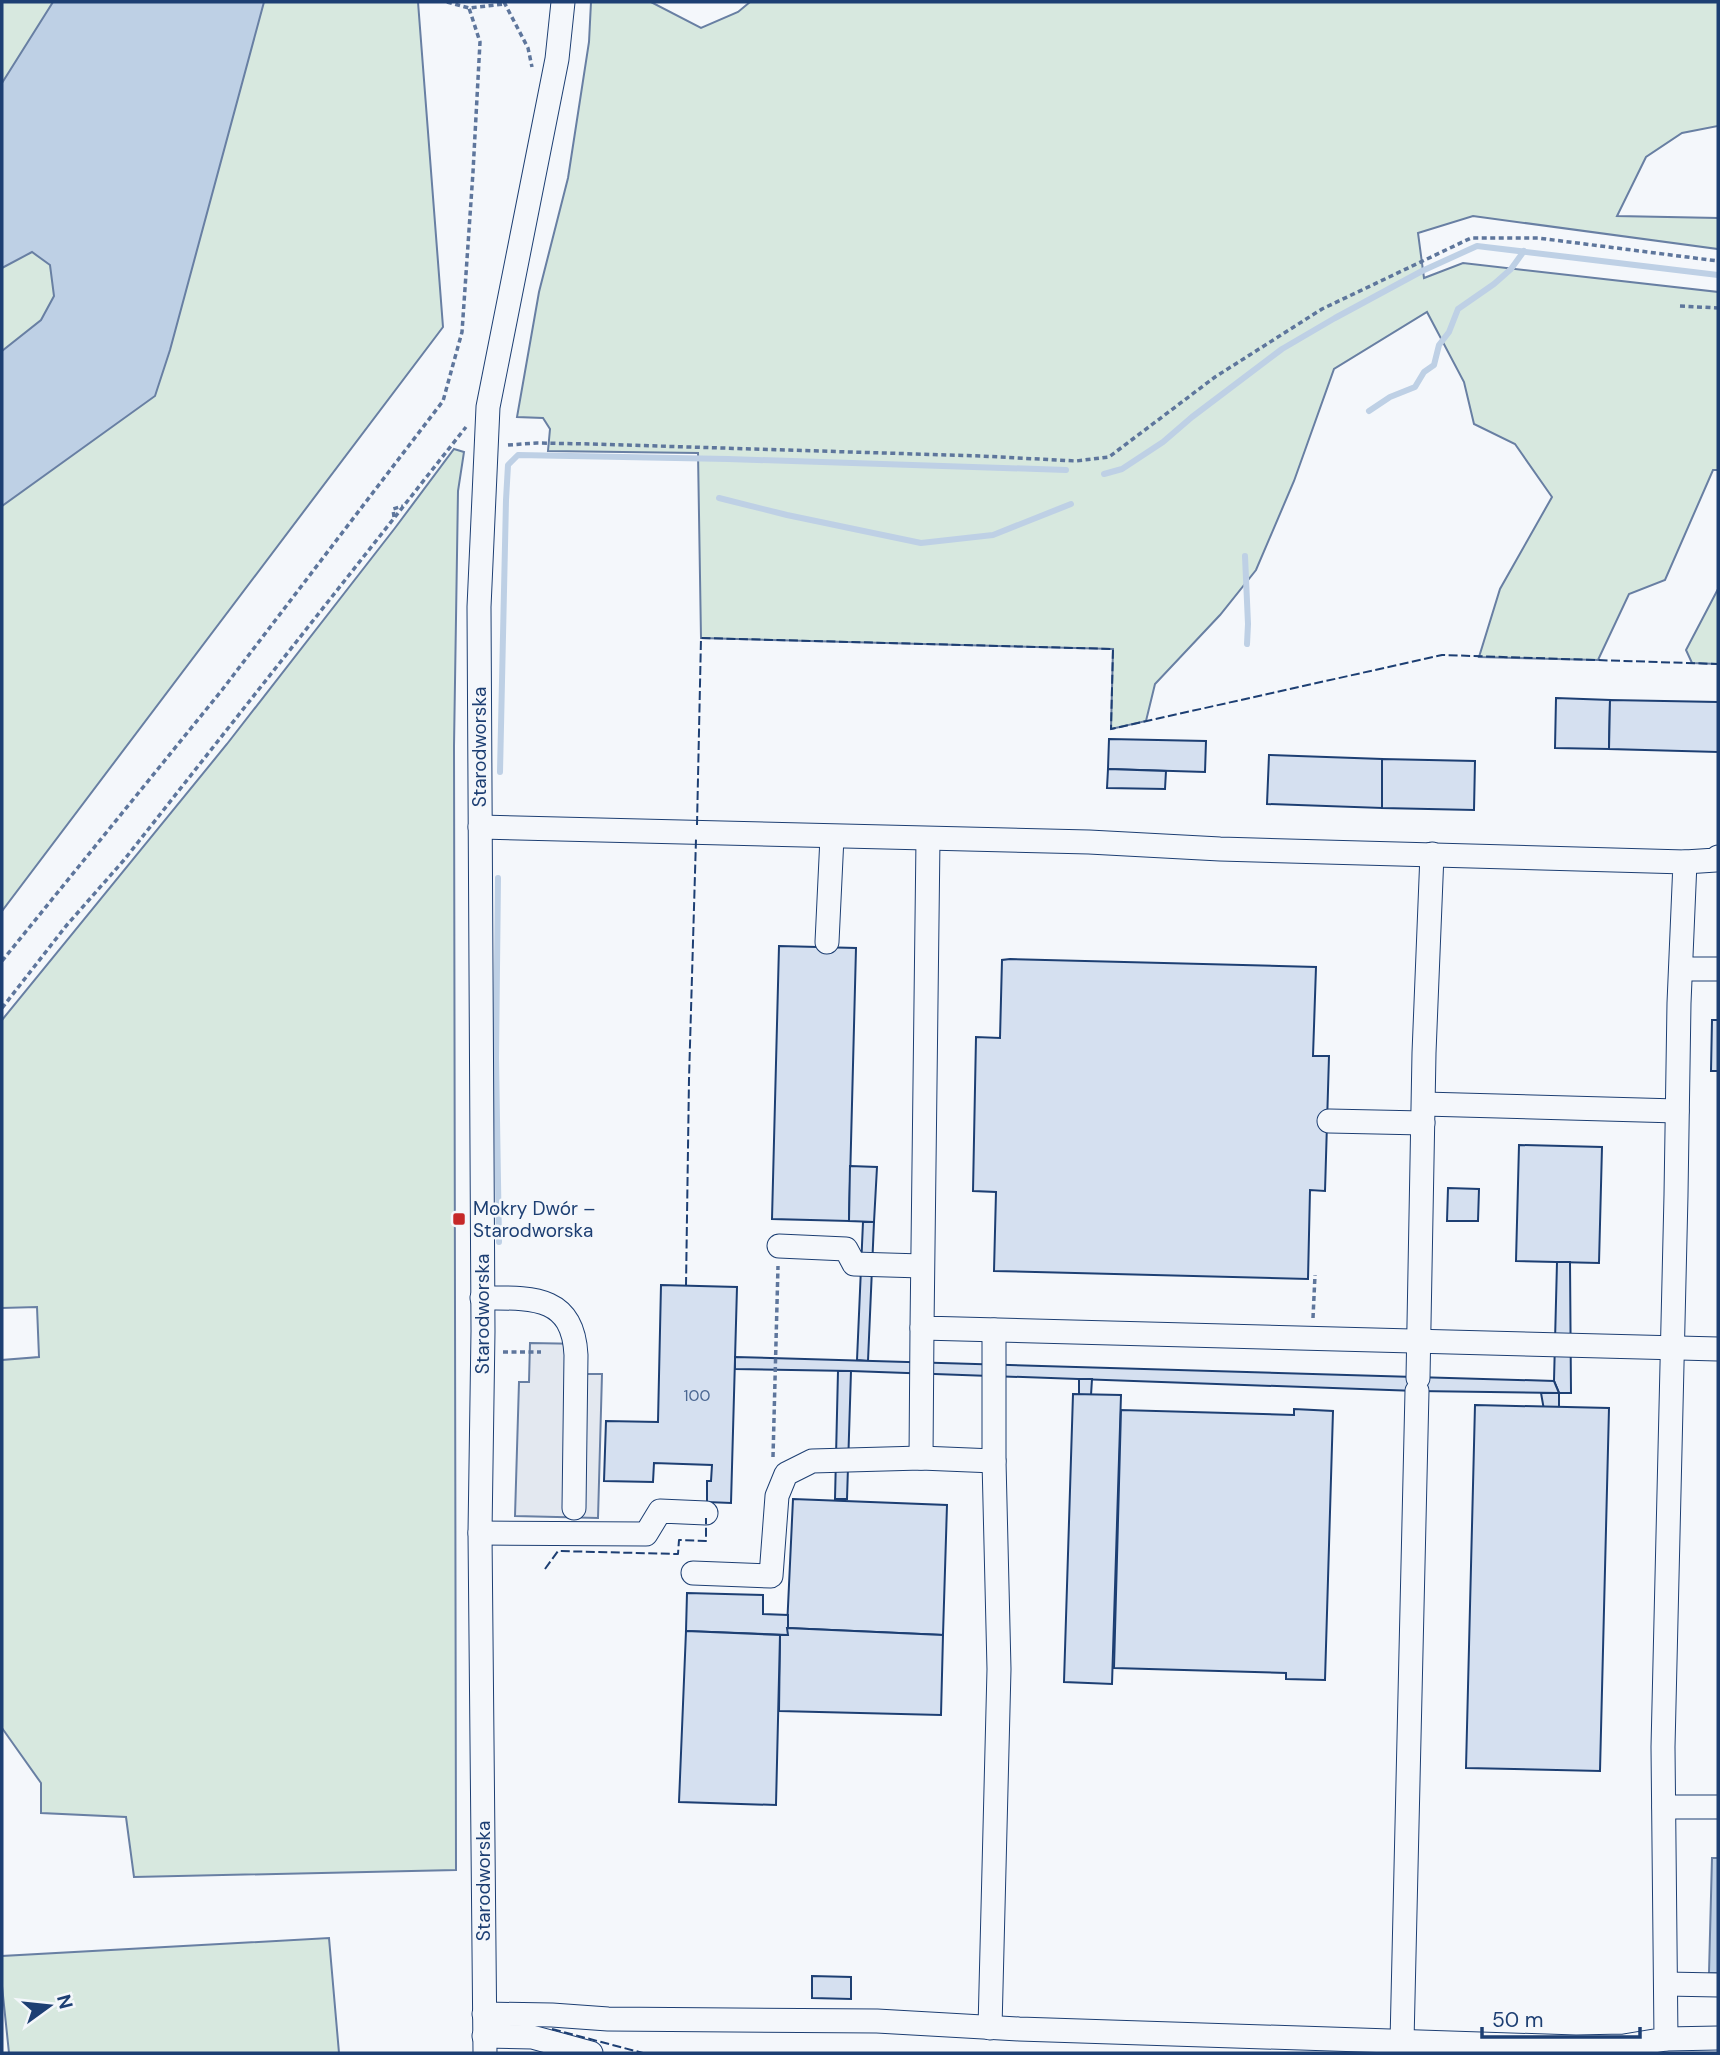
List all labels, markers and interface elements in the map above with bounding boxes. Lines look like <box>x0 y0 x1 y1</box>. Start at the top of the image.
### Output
street label: Starodworska <box>467 687 492 807</box>
place label: Mokry Dwór – Starodworska <box>473 1196 596 1243</box>
marker: Mokry Dwór – Starodworska <box>451 1211 467 1227</box>
street label: Starodworska <box>470 1254 495 1374</box>
house number: 100 <box>684 1385 710 1406</box>
street label: Starodworska <box>471 1821 496 1941</box>
north arrow <box>14 1971 84 2041</box>
text: N <box>51 1992 79 2012</box>
scale bar <box>1482 1996 1640 2040</box>
text: 50 m <box>1492 2006 1543 2034</box>

